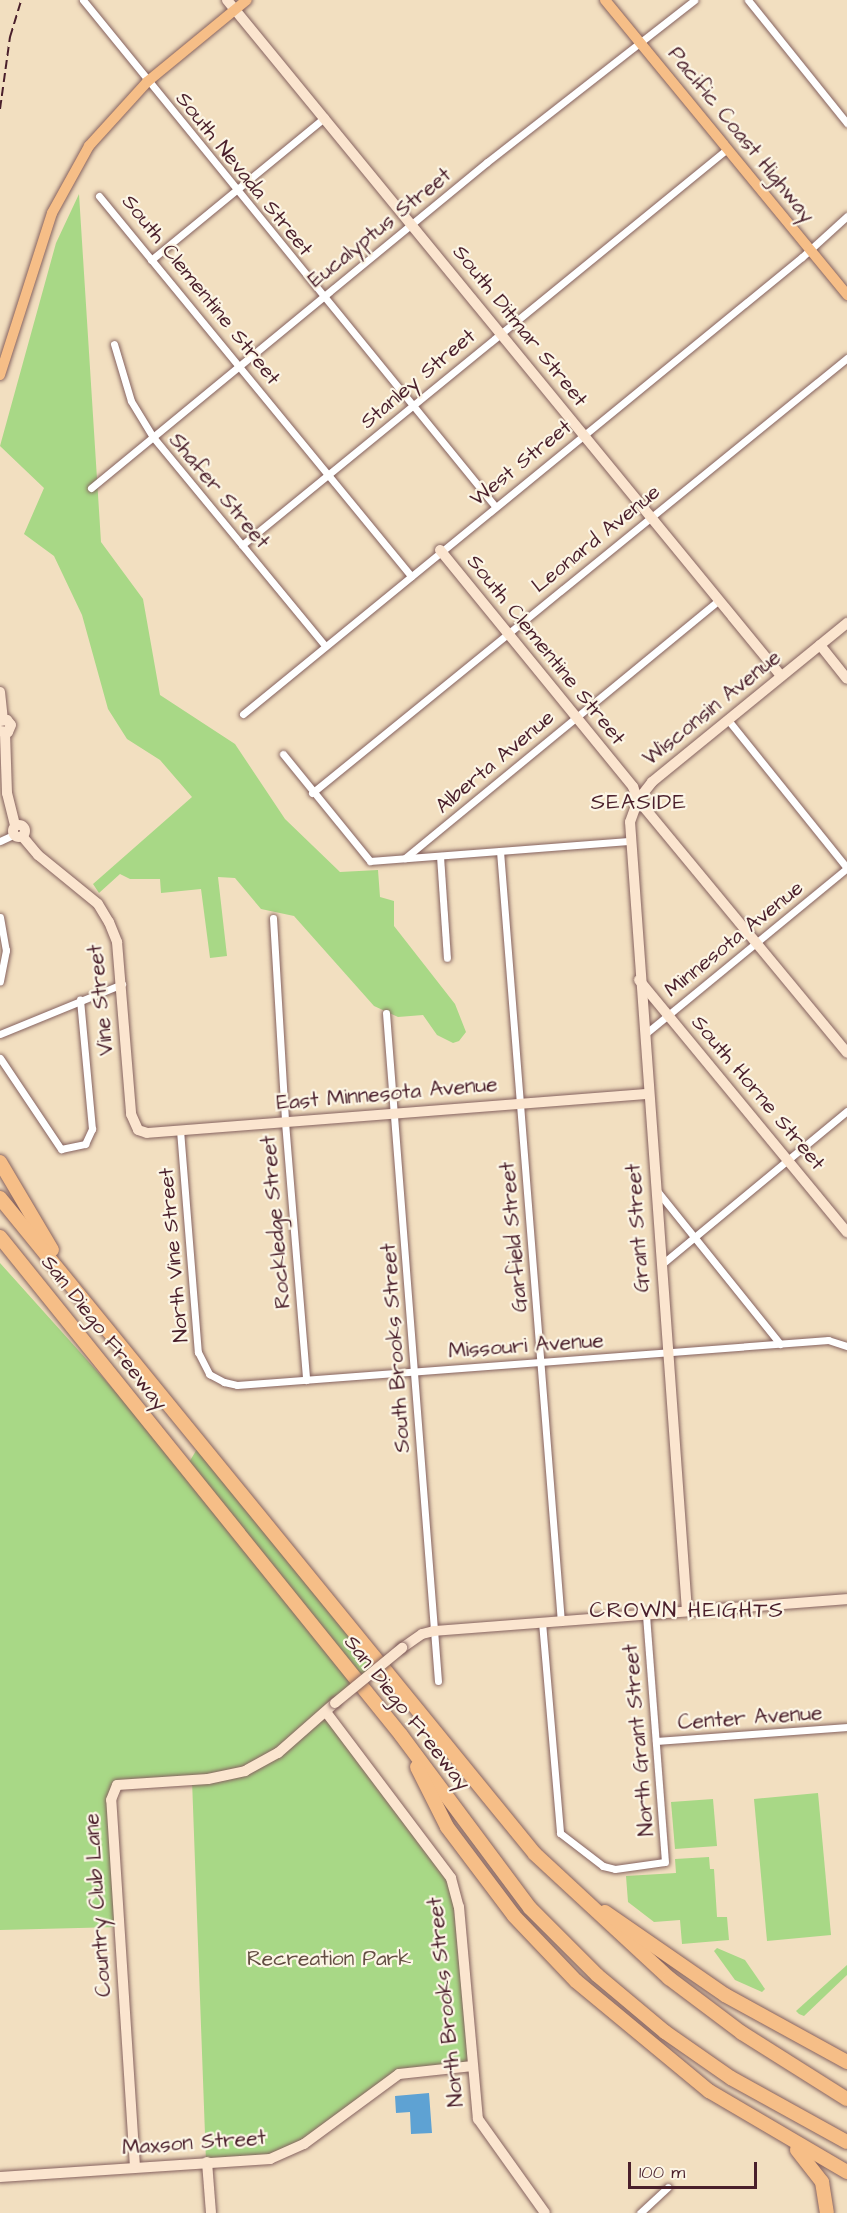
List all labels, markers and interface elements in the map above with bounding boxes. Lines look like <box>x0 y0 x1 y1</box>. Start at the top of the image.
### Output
street label: Pacific Coast Highway <box>662 42 820 228</box>
street label: South Nevada Street <box>170 87 318 261</box>
street label: Eucalyptus Street <box>303 163 457 293</box>
street label: South Clementine Street <box>116 190 286 390</box>
street label: South Ditmar Street <box>447 240 593 412</box>
street label: Stanley Street <box>355 324 481 434</box>
street label: West Street <box>465 414 577 512</box>
street label: Shafer Street <box>163 428 275 554</box>
street label: Leonard Avenue <box>527 480 665 598</box>
street label: South Clementine Street <box>461 550 631 750</box>
street label: Wisconsin Avenue <box>638 645 786 771</box>
street label: Alberta Avenue <box>430 705 560 819</box>
district label: SEASIDE <box>591 790 687 816</box>
street label: Minnesota Avenue <box>660 875 808 1003</box>
street label: Vine Street <box>83 943 119 1057</box>
street label: South Horne Street <box>686 1010 830 1176</box>
street label: East Minnesota Avenue <box>276 1072 498 1116</box>
street label: Rockledge Street <box>256 1134 296 1310</box>
street label: Garfield Street <box>495 1161 533 1313</box>
street label: Grant Street <box>621 1163 655 1293</box>
street label: North Vine Street <box>154 1167 194 1343</box>
street label: South Brooks Street <box>376 1242 416 1454</box>
street label: San Diego Freeway <box>35 1250 173 1416</box>
street label: Missouri Avenue <box>448 1328 604 1364</box>
district label: CROWN HEIGHTS <box>590 1598 784 1624</box>
street label: San Diego Freeway <box>338 1630 476 1796</box>
street label: North Grant Street <box>618 1643 660 1837</box>
street label: Center Avenue <box>677 1700 823 1736</box>
street label: Country Club Lane <box>79 1812 117 1998</box>
street label: North Brooks Street <box>422 1896 470 2108</box>
park label: Recreation Park <box>247 1946 411 1972</box>
street label: Maxson Street <box>121 2125 267 2161</box>
scale bar <box>631 2150 760 2188</box>
text: 100 m <box>639 2160 685 2185</box>

